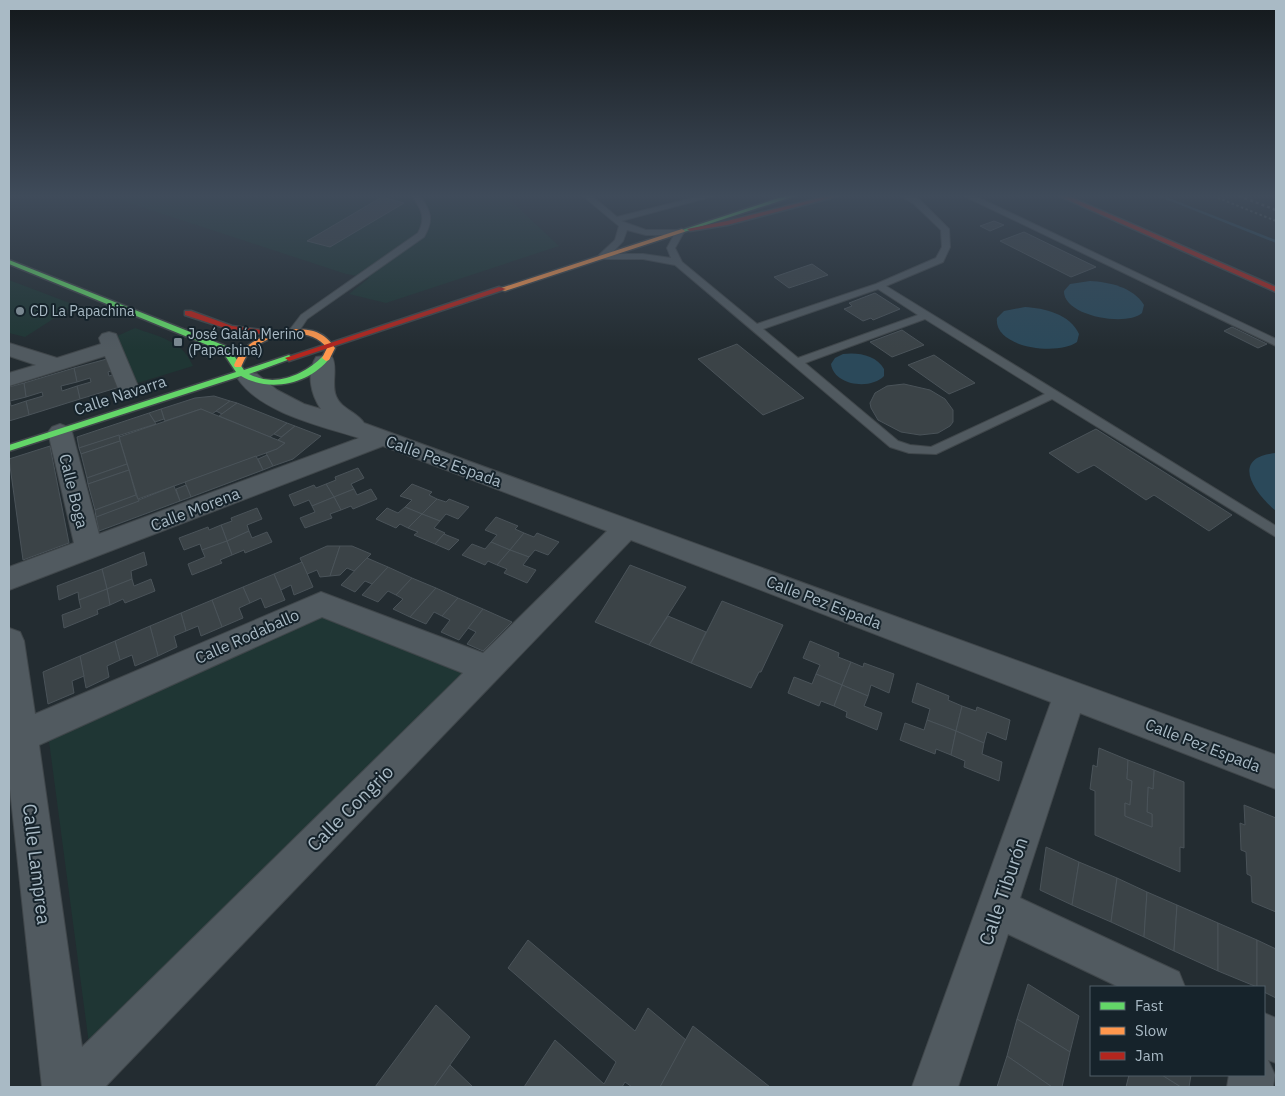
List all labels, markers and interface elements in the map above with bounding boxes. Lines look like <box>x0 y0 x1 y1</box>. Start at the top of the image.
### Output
place label: CD La Papachina <box>30 302 135 320</box>
marker: CD La Papachina <box>14 305 26 317</box>
place label: José Galán Merino (Papachina) <box>188 325 304 359</box>
marker: José Galán Merino (Papachina) <box>172 336 184 348</box>
street label: Calle Navarra <box>71 371 169 419</box>
street label: Calle Pez Espada <box>383 431 505 491</box>
street label: Calle Boga <box>55 452 93 531</box>
street label: Calle Morena <box>148 483 243 535</box>
street label: Calle Pez Espada <box>764 571 885 633</box>
street label: Calle Rodaballo <box>192 604 302 668</box>
street label: Calle Pez Espada <box>1143 714 1264 776</box>
street label: Calle Congrio <box>302 760 398 856</box>
street label: Calle Lamprea <box>18 802 56 926</box>
street label: Calle Tiburón <box>973 834 1033 948</box>
legend <box>1090 986 1265 1076</box>
text: Fast <box>1135 996 1163 1015</box>
text: Slow <box>1135 1021 1168 1040</box>
text: Jam <box>1135 1046 1164 1065</box>

